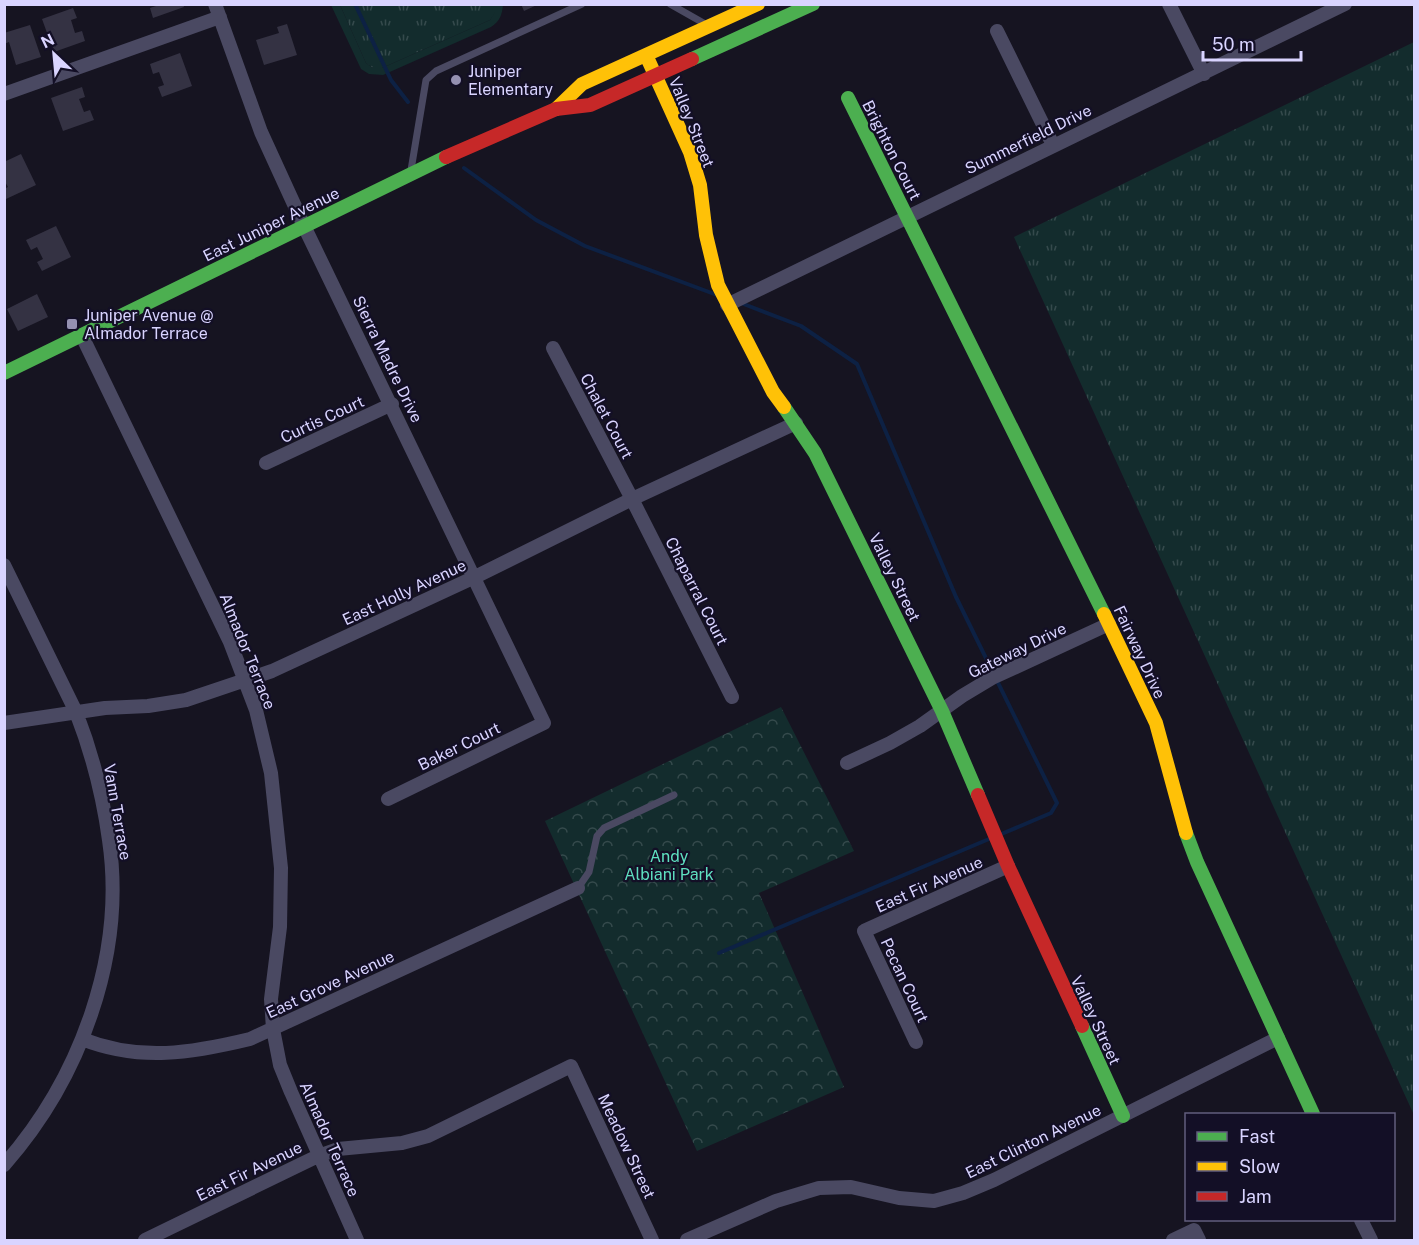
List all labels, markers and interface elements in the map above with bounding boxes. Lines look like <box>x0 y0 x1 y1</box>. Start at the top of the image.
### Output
north arrow <box>24 24 84 84</box>
scale bar <box>1203 24 1300 62</box>
text: N <box>38 30 57 52</box>
text: 50 m <box>1212 34 1255 55</box>
place label: Juniper Elementary <box>468 62 554 99</box>
marker: Juniper Elementary <box>449 73 463 87</box>
street label: Valley Street <box>665 74 718 170</box>
street label: Brighton Court <box>858 97 925 203</box>
street label: Summerfield Drive <box>962 101 1095 178</box>
street label: East Juniper Avenue <box>200 183 342 266</box>
street label: Sierra Madre Drive <box>349 293 426 426</box>
place label: Juniper Avenue @ Almador Terrace <box>84 306 213 343</box>
marker: Juniper Avenue @ Almador Terrace <box>65 317 79 331</box>
street label: Chalet Court <box>576 370 637 462</box>
street label: Curtis Court <box>277 392 367 447</box>
street label: Valley Street <box>865 530 924 625</box>
street label: Chaparral Court <box>661 534 732 648</box>
street label: East Holly Avenue <box>339 555 469 629</box>
street label: Almador Terrace <box>216 590 280 712</box>
street label: Fairway Drive <box>1110 603 1169 702</box>
street label: Gateway Drive <box>965 619 1069 682</box>
street label: Baker Court <box>415 718 503 775</box>
street label: Vann Terrace <box>100 762 135 862</box>
park label: Andy Albiani Park <box>624 847 714 884</box>
street label: East Fir Avenue <box>873 852 986 917</box>
street label: Pecan Court <box>877 935 932 1026</box>
street label: East Grove Avenue <box>263 946 397 1022</box>
street label: Valley Street <box>1067 973 1124 1068</box>
street label: Almador Terrace <box>296 1079 363 1200</box>
street label: Meadow Street <box>594 1091 659 1202</box>
street label: East Clinton Avenue <box>962 1100 1104 1183</box>
legend <box>1185 1113 1395 1221</box>
text: Fast <box>1239 1126 1275 1147</box>
street label: East Fir Avenue <box>193 1138 305 1205</box>
text: Slow <box>1239 1156 1280 1177</box>
text: Jam <box>1239 1186 1272 1207</box>

